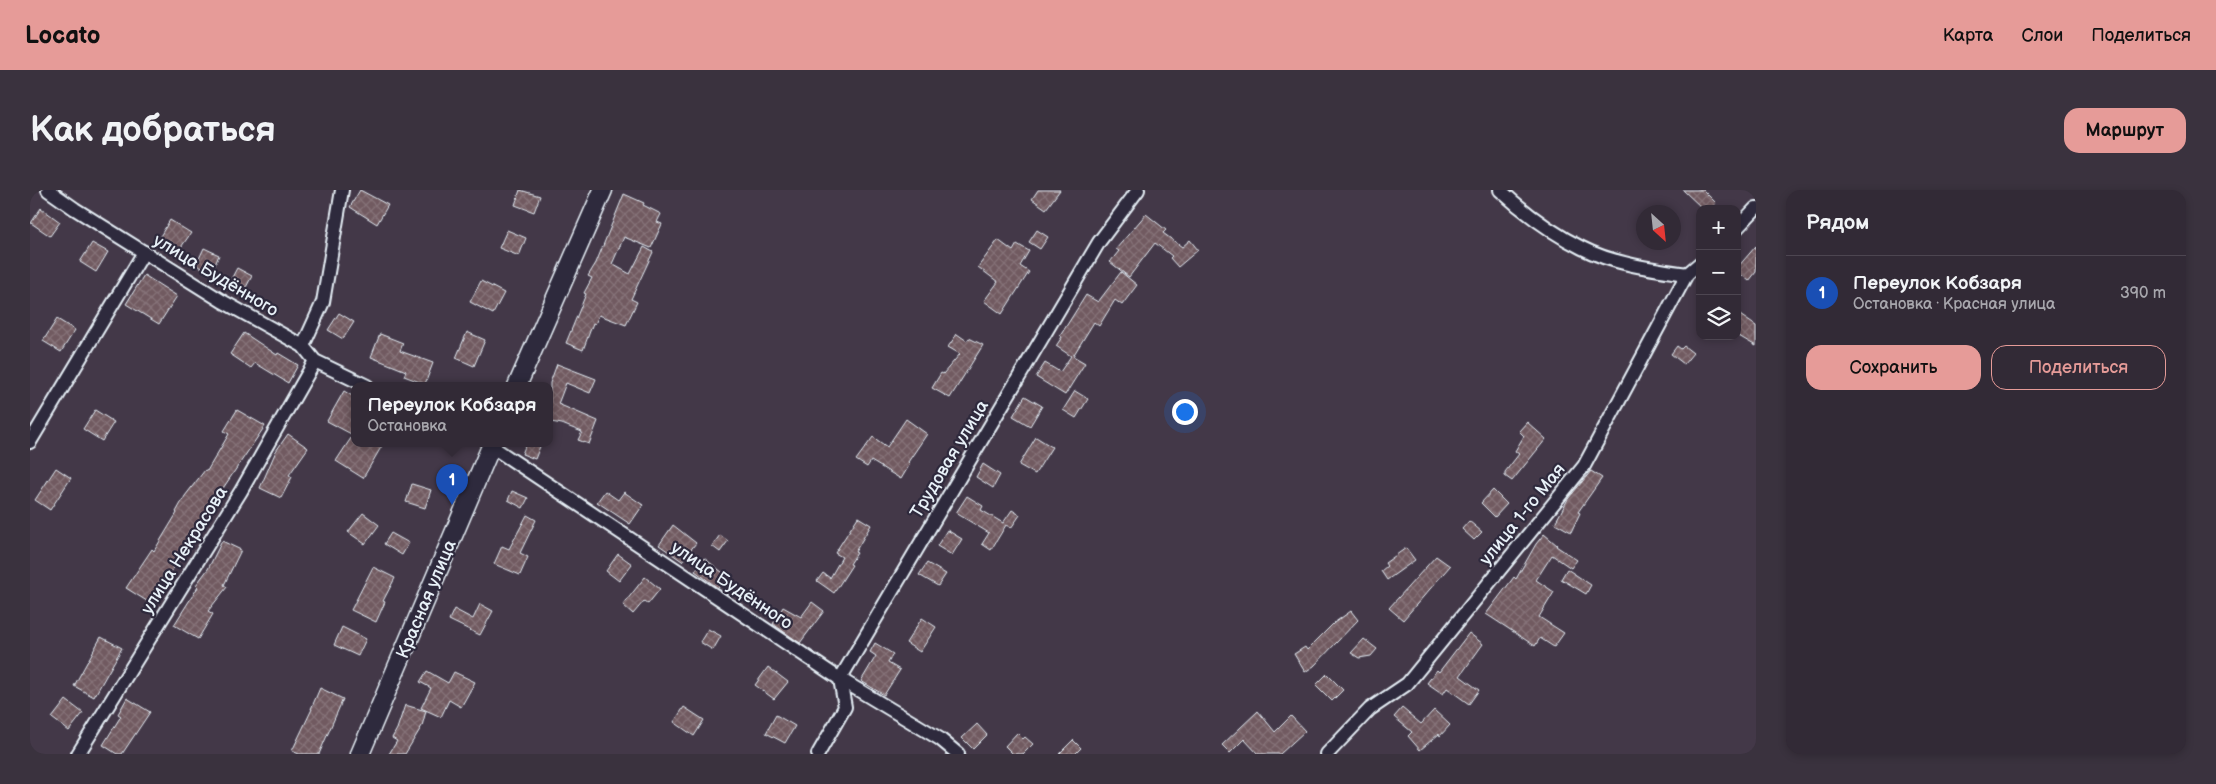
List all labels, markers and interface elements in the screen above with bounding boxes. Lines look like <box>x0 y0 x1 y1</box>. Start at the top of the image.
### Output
text: Locato <box>25 21 100 50</box>
text: Карта <box>1943 25 1993 46</box>
text: Слои <box>2021 25 2063 46</box>
text: Поделиться <box>2091 25 2191 46</box>
button: Маршрут <box>2064 108 2186 153</box>
text: Как добраться <box>30 109 276 152</box>
north arrow <box>1636 205 1681 250</box>
map controls <box>1696 205 1741 340</box>
button: + <box>1696 205 1741 250</box>
text: Рядом <box>1806 210 1869 235</box>
street label: улица Будённого <box>149 230 282 321</box>
button: − <box>1696 250 1741 295</box>
text: Переулок Кобзаря <box>1853 272 2022 295</box>
text: 1 <box>1819 284 1825 303</box>
text: 390 m <box>2120 284 2166 303</box>
button: layers <box>1696 295 1741 340</box>
text: Остановка · Красная улица <box>1853 295 2055 314</box>
button: Сохранить <box>1806 345 1981 390</box>
button: Поделиться <box>1991 345 2166 390</box>
popup <box>351 382 553 447</box>
text: Переулок Кобзаря <box>368 394 536 417</box>
street label: Трудовая улица <box>906 396 993 522</box>
your location <box>1172 399 1198 425</box>
text: Остановка <box>368 417 447 436</box>
street label: улица 1-го Мая <box>1475 459 1570 569</box>
pin: 1 <box>436 464 468 505</box>
street label: улица Некрасова <box>137 482 232 618</box>
street label: Красная улица <box>392 536 461 662</box>
street label: улица Будённого <box>667 537 796 634</box>

